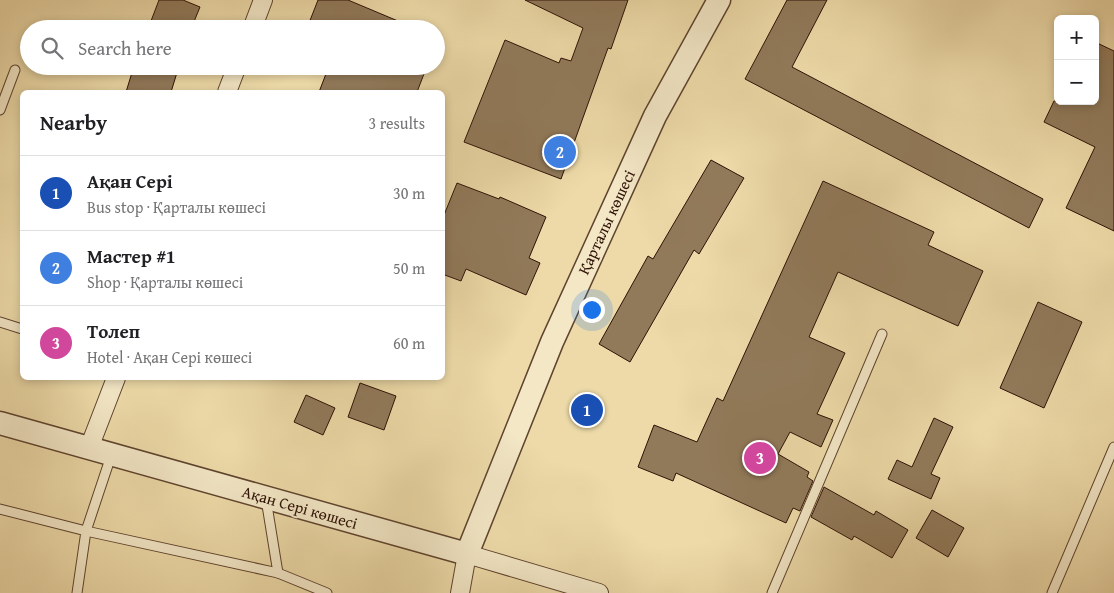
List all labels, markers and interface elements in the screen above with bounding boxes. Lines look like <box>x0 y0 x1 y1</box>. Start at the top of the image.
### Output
map controls <box>1054 15 1099 105</box>
button: + <box>1054 15 1099 60</box>
search box <box>20 20 445 75</box>
icon: search <box>38 34 66 62</box>
text: Search here <box>78 34 172 62</box>
button: − <box>1054 60 1099 105</box>
text: Nearby <box>40 107 107 138</box>
text: 3 results <box>368 111 425 135</box>
pin: 2 <box>544 133 576 171</box>
street label: Қарталы көшесі <box>571 165 641 278</box>
text: Ақан Серi <box>87 167 173 195</box>
text: 1 <box>52 181 60 205</box>
text: 30 m <box>393 181 425 205</box>
text: Bus stop · Қарталы көшесі <box>87 195 266 219</box>
text: Мастер #1 <box>87 242 176 270</box>
text: 2 <box>52 256 60 280</box>
text: 50 m <box>393 256 425 280</box>
text: Shop · Қарталы көшесі <box>87 270 243 294</box>
your location <box>579 297 605 323</box>
text: Толеп <box>87 317 140 345</box>
text: 3 <box>52 331 60 355</box>
text: 60 m <box>393 331 425 355</box>
text: Hotel · Ақан Сері көшесі <box>87 345 252 369</box>
pin: 1 <box>571 391 603 429</box>
pin: 3 <box>744 439 776 477</box>
street label: Ақан Сері көшесі <box>239 479 361 535</box>

